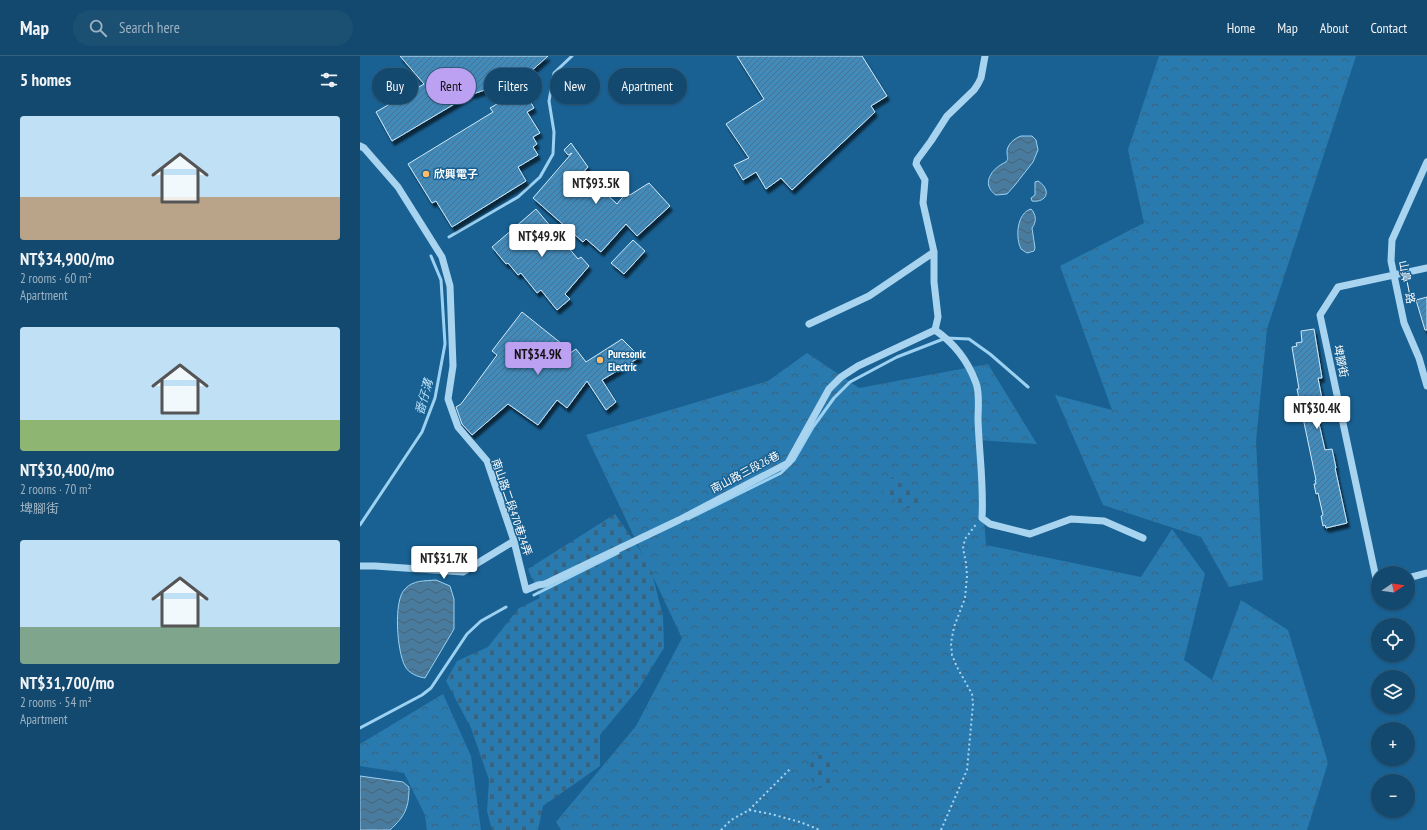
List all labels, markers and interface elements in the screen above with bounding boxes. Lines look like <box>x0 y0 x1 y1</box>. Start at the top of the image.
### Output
search box <box>73 10 353 46</box>
text: Map <box>20 16 49 40</box>
icon: search <box>87 17 109 39</box>
text: Search here <box>119 18 180 37</box>
text: Home <box>1227 19 1255 37</box>
text: Map <box>1277 19 1298 37</box>
text: About <box>1320 19 1349 37</box>
text: Contact <box>1371 19 1407 37</box>
chip: Buy <box>372 68 418 104</box>
chip: Rent <box>426 68 476 104</box>
chip: Filters <box>484 68 542 104</box>
chip: New <box>550 68 600 104</box>
chip: Apartment <box>608 68 687 104</box>
text: 5 homes <box>20 69 71 91</box>
icon: filters <box>318 69 340 91</box>
icon: home <box>144 142 216 214</box>
place label: 欣興電子 <box>434 167 478 181</box>
marker: 欣興電子 <box>421 169 431 179</box>
pin: NT$93.5K <box>555 171 637 205</box>
text: NT$93.5K <box>572 175 620 192</box>
pin: NT$49.9K <box>501 224 583 258</box>
text: NT$49.9K <box>518 228 566 245</box>
text: NT$34,900/mo <box>20 248 114 270</box>
street label: 山鼻一路 <box>1396 259 1418 305</box>
text: 2 rooms · 60 m² <box>20 270 92 287</box>
text: Apartment <box>20 287 68 304</box>
pin: NT$34.9K <box>497 342 579 376</box>
street label: 埤腳街 <box>1331 343 1351 379</box>
text: NT$34.9K <box>514 346 562 363</box>
place label: Puresonic Electric <box>608 347 646 374</box>
icon: home <box>144 353 216 425</box>
marker: Puresonic Electric <box>595 355 605 365</box>
water label: 番仔溝 <box>411 376 436 416</box>
pin: NT$30.4K <box>1276 396 1358 430</box>
text: NT$30.4K <box>1293 400 1341 417</box>
street label: 南山路三段26巷 <box>708 448 782 496</box>
street label: 南山路二段470巷24弄 <box>489 457 535 557</box>
text: NT$30,400/mo <box>20 459 114 481</box>
text: 2 rooms · 70 m² <box>20 481 92 498</box>
text: 埤腳街 <box>20 500 59 517</box>
pin: NT$31.7K <box>403 546 485 580</box>
text: NT$31.7K <box>420 550 468 567</box>
icon: home <box>144 566 216 638</box>
north arrow <box>1371 566 1415 610</box>
map controls <box>1371 566 1415 818</box>
button: locate <box>1371 618 1415 662</box>
button: layers <box>1371 670 1415 714</box>
text: NT$31,700/mo <box>20 672 114 694</box>
text: 2 rooms · 54 m² <box>20 694 92 711</box>
text: Apartment <box>20 711 68 728</box>
button: + <box>1371 722 1415 766</box>
button: − <box>1371 774 1415 818</box>

